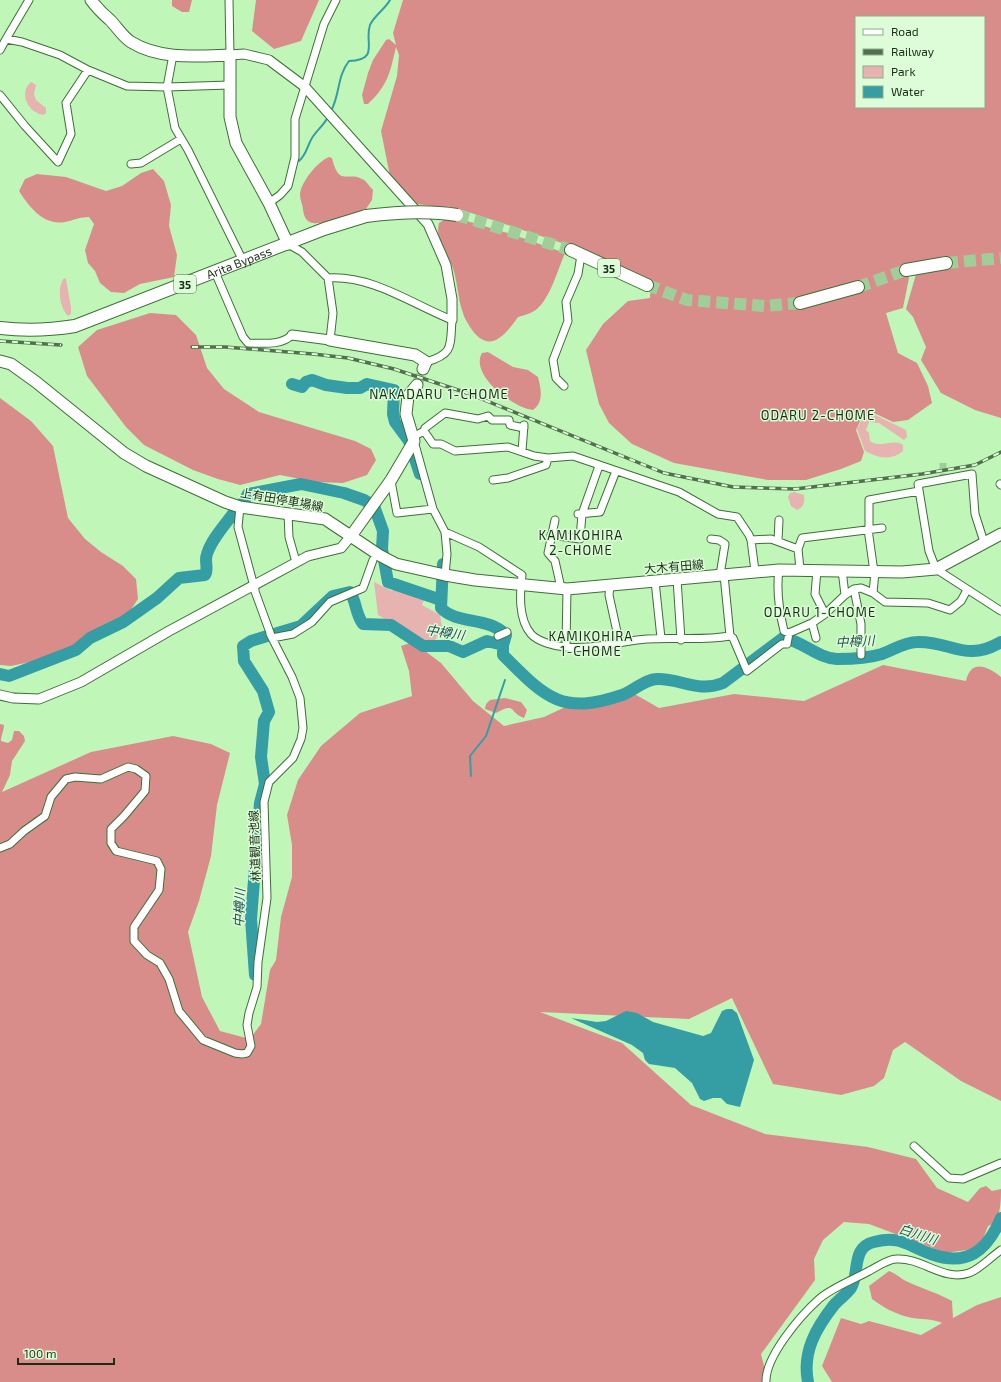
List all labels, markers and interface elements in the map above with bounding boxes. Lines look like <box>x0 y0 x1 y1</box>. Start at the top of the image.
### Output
legend <box>855 16 985 108</box>
text: Road <box>891 24 919 38</box>
text: Railway <box>891 44 935 58</box>
text: Park <box>891 64 916 78</box>
text: Water <box>891 84 925 98</box>
street label: Arita Bypass <box>204 243 273 281</box>
road number: 35 <box>598 259 620 277</box>
road number: 35 <box>174 275 196 293</box>
district label: NAKADARU 1-CHOME <box>369 386 509 402</box>
district label: ODARU 2-CHOME <box>761 407 875 423</box>
street label: 上有田停車場線 <box>239 485 325 513</box>
district label: KAMIKOHIRA 2-CHOME <box>539 527 623 558</box>
street label: 大木有田線 <box>643 556 705 576</box>
district label: ODARU 1-CHOME <box>764 604 876 620</box>
water label: 中樽川 <box>424 621 467 643</box>
district label: KAMIKOHIRA 1-CHOME <box>549 628 633 659</box>
water label: 中樽川 <box>835 632 877 650</box>
street label: 林道観音池線 <box>246 810 262 882</box>
water label: 中樽川 <box>230 886 248 928</box>
water label: 白川川 <box>897 1220 941 1248</box>
scale bar <box>18 1340 114 1366</box>
text: 100 m <box>24 1346 56 1360</box>

